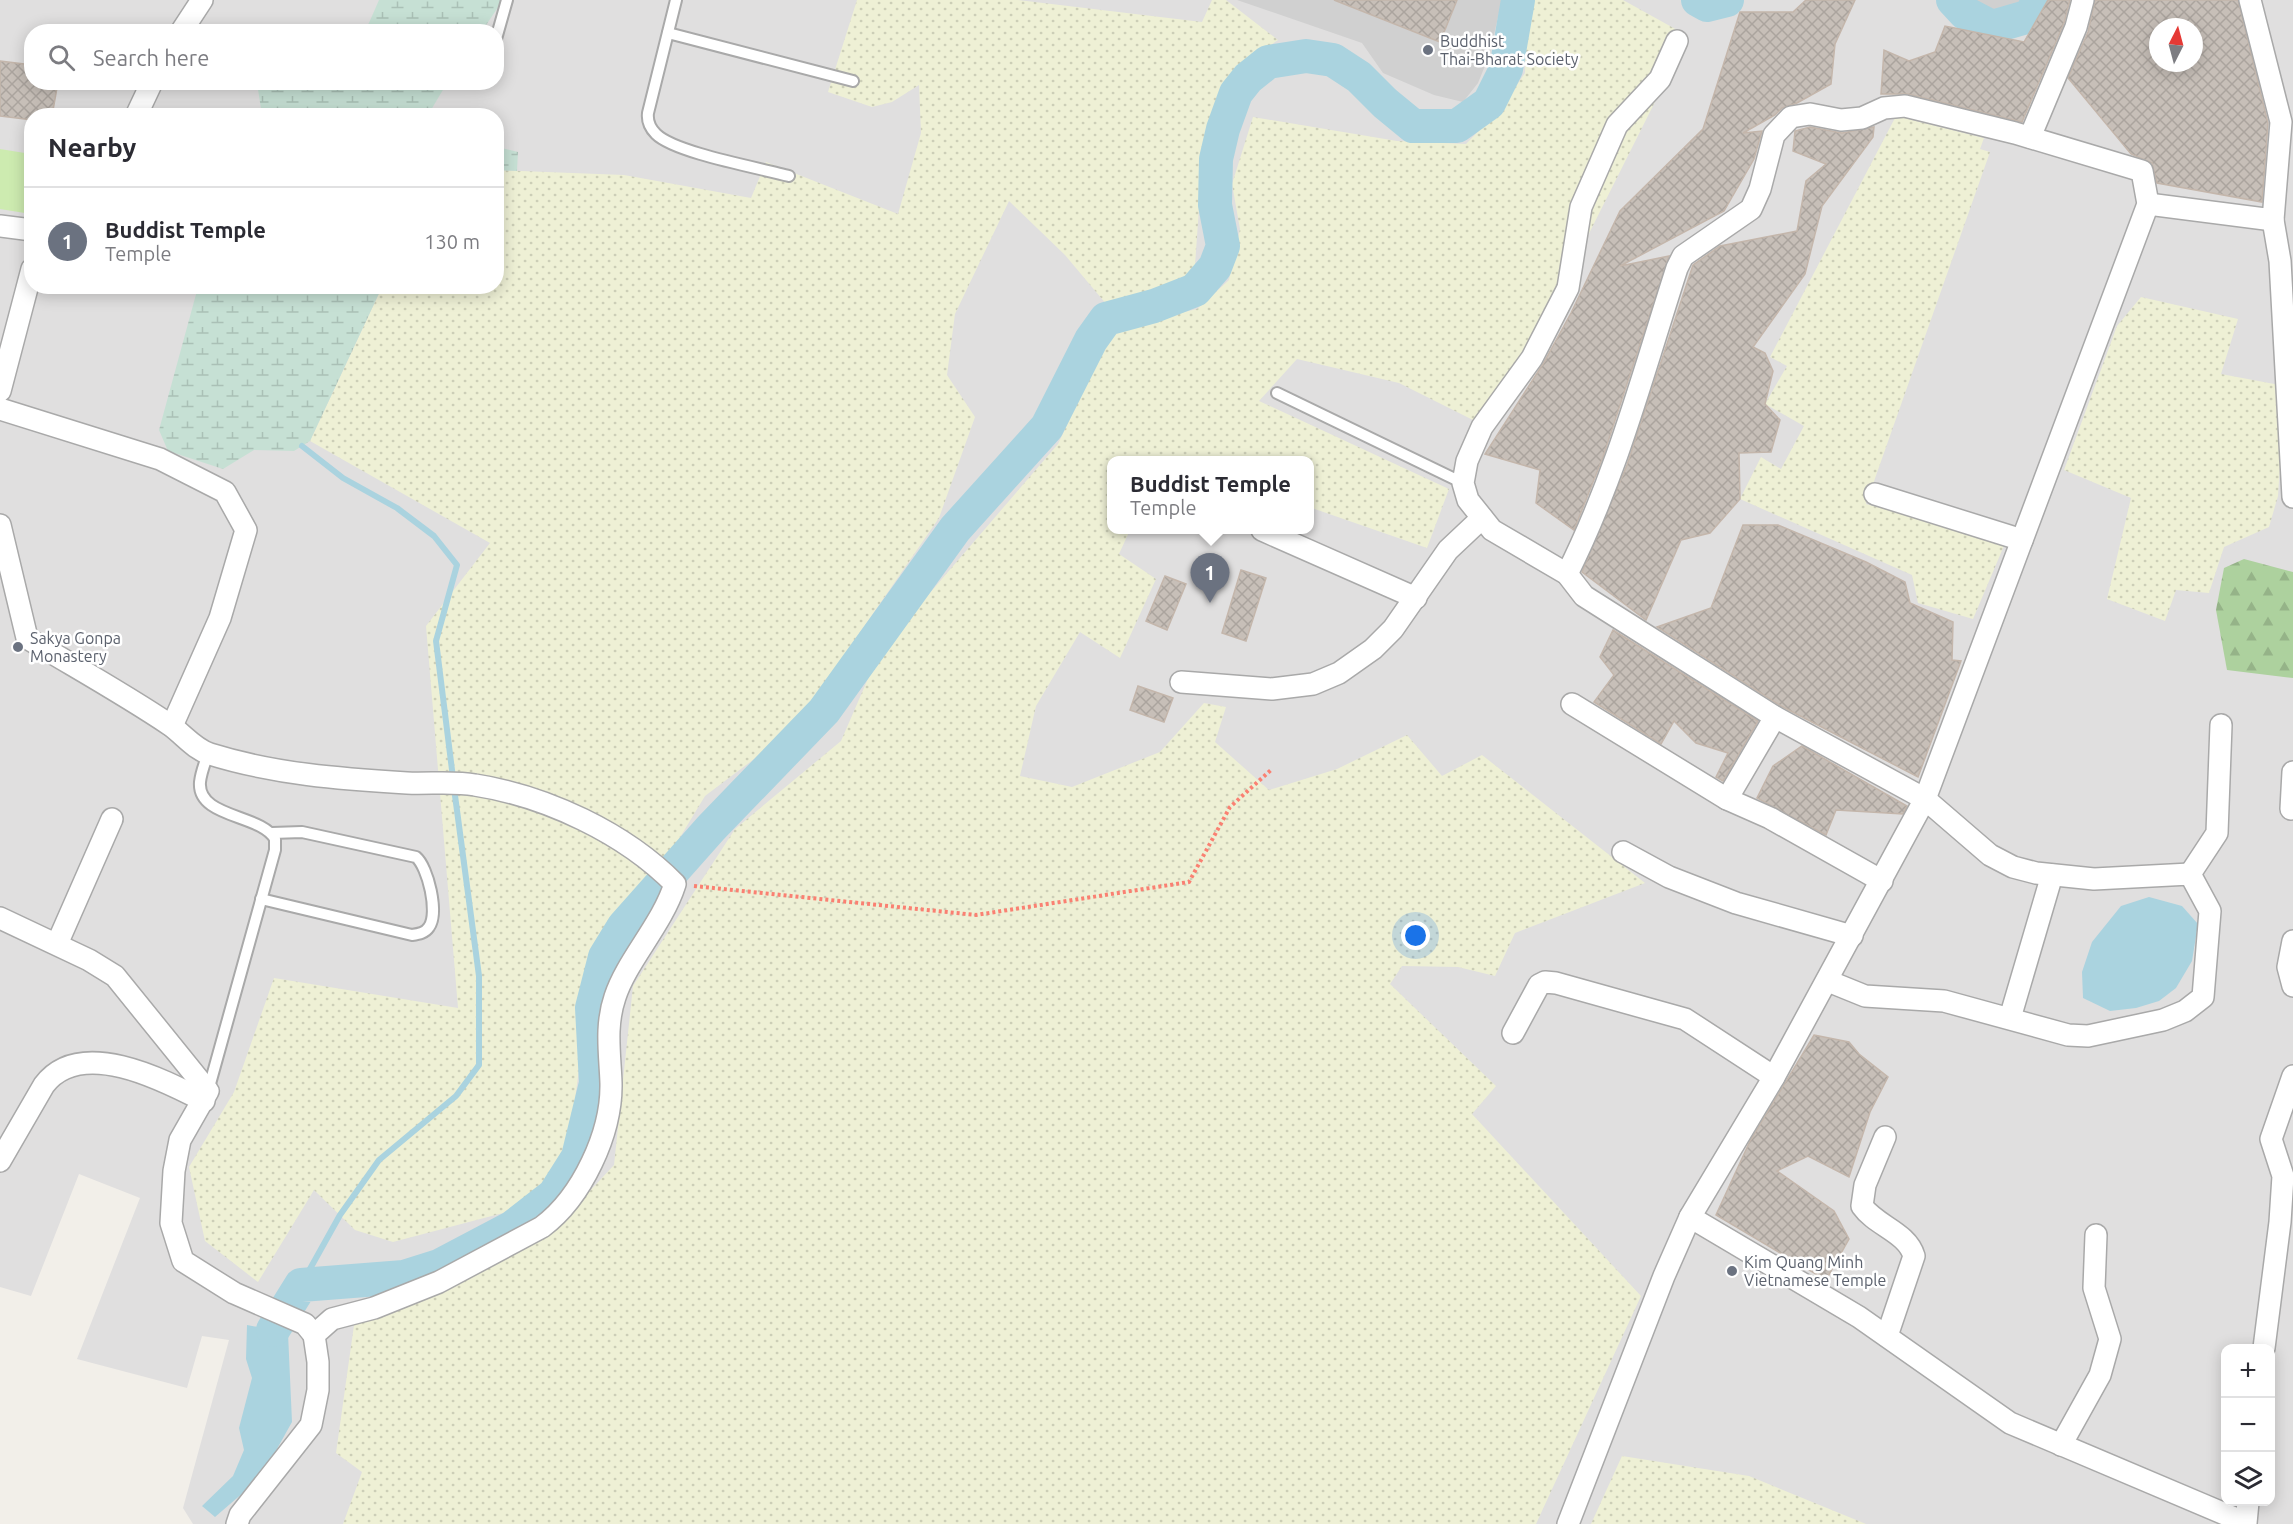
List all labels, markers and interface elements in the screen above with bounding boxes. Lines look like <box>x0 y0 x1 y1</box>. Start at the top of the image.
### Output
north arrow <box>2149 18 2203 72</box>
search box <box>24 24 504 90</box>
place label: Buddhist Thai-Bharat Society <box>1440 32 1579 68</box>
icon: search <box>45 41 78 74</box>
marker: Buddhist Thai-Bharat Society <box>1421 43 1435 57</box>
text: Search here <box>93 45 209 70</box>
text: Nearby <box>48 133 136 162</box>
text: Buddist Temple <box>105 217 266 242</box>
text: 1 <box>62 230 73 253</box>
text: 130 m <box>424 230 480 253</box>
text: Temple <box>105 242 171 265</box>
popup <box>1107 456 1314 534</box>
text: Buddist Temple <box>1130 471 1291 496</box>
text: Temple <box>1130 496 1197 519</box>
pin: 1 <box>1190 554 1230 603</box>
place label: Sakya Gonpa Monastery <box>30 629 121 665</box>
marker: Sakya Gonpa Monastery <box>11 640 25 654</box>
your location <box>1401 921 1430 950</box>
place label: Kim Quang Minh Vietnamese Temple <box>1744 1253 1886 1289</box>
marker: Kim Quang Minh Vietnamese Temple <box>1725 1264 1739 1278</box>
map controls <box>2221 1344 2275 1506</box>
button: + <box>2221 1344 2275 1398</box>
button: − <box>2221 1398 2275 1452</box>
button: layers <box>2221 1452 2275 1506</box>

